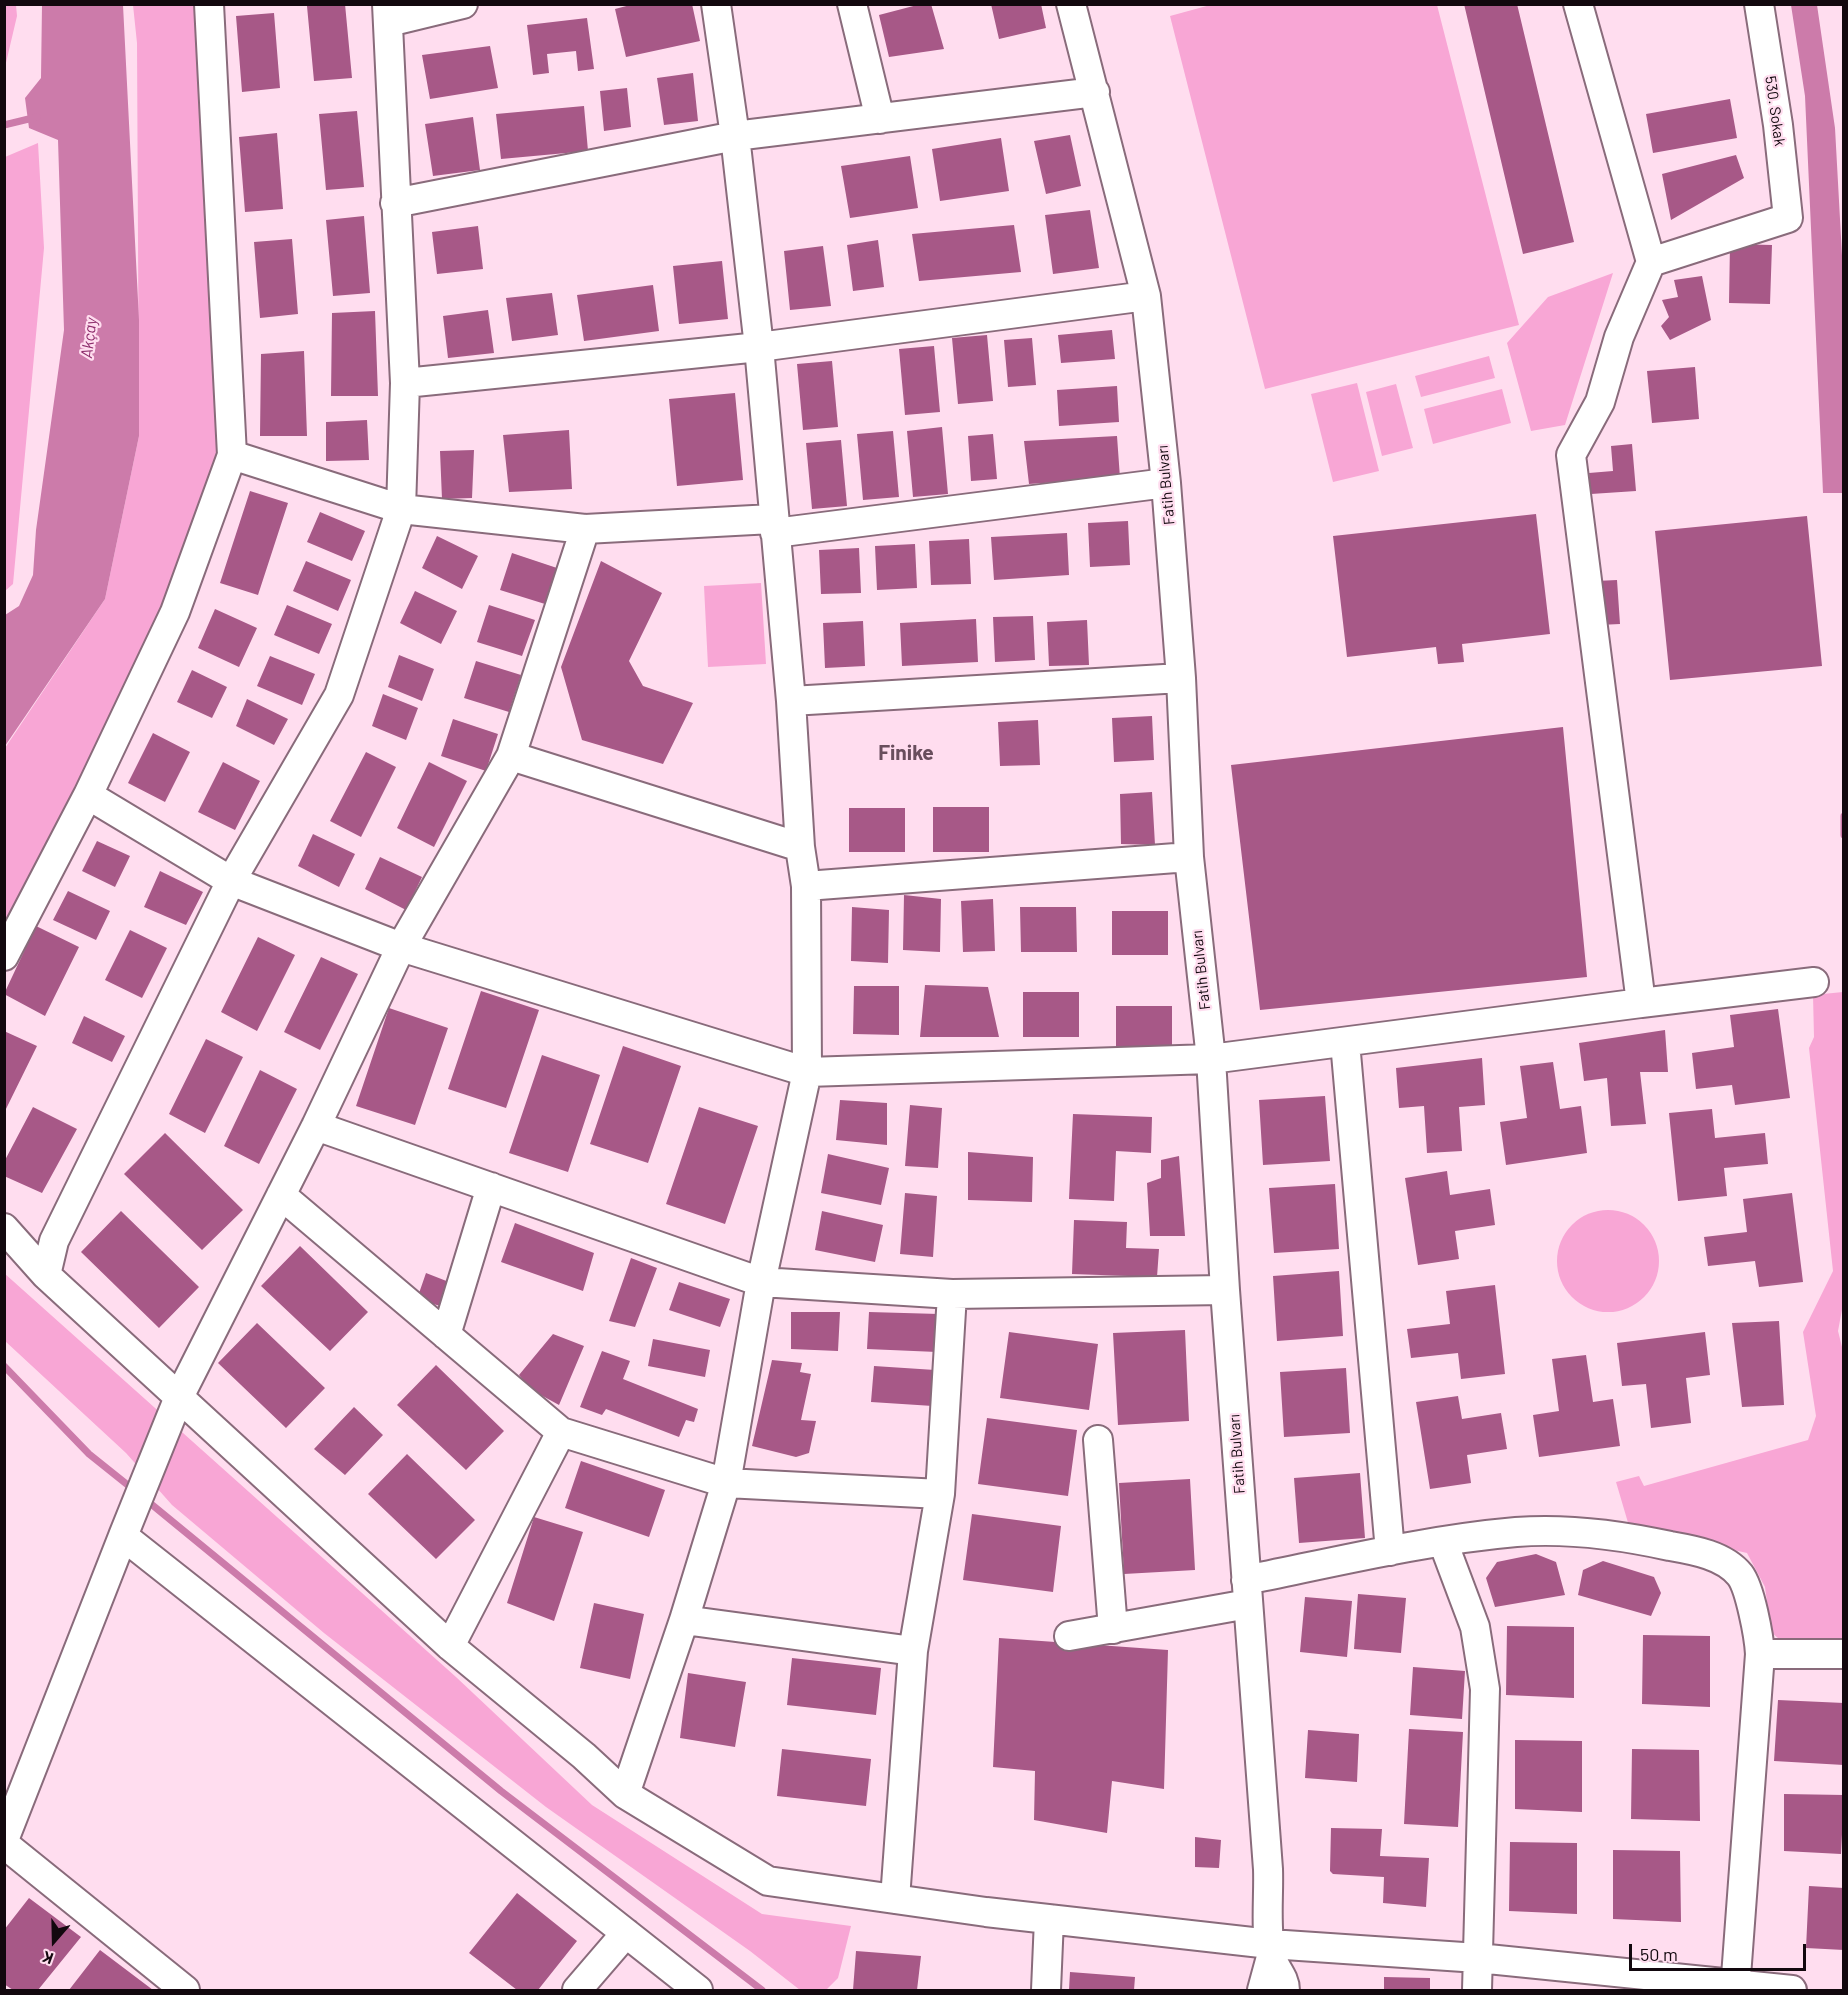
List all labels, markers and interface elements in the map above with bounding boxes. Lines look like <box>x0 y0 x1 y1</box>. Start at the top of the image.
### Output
street label: 530. Sokak <box>1761 75 1789 147</box>
water label: Akçay <box>77 317 101 359</box>
street label: Fatih Bulvarı <box>1154 444 1178 526</box>
district label: Finike <box>878 740 934 766</box>
street label: Fatih Bulvarı <box>1188 929 1214 1011</box>
street label: Fatih Bulvarı <box>1225 1413 1249 1495</box>
north arrow <box>24 1911 84 1971</box>
scale bar <box>1632 1932 1809 1970</box>
text: 50 m <box>1640 1943 1678 1965</box>
text: K <box>40 1948 56 1969</box>

